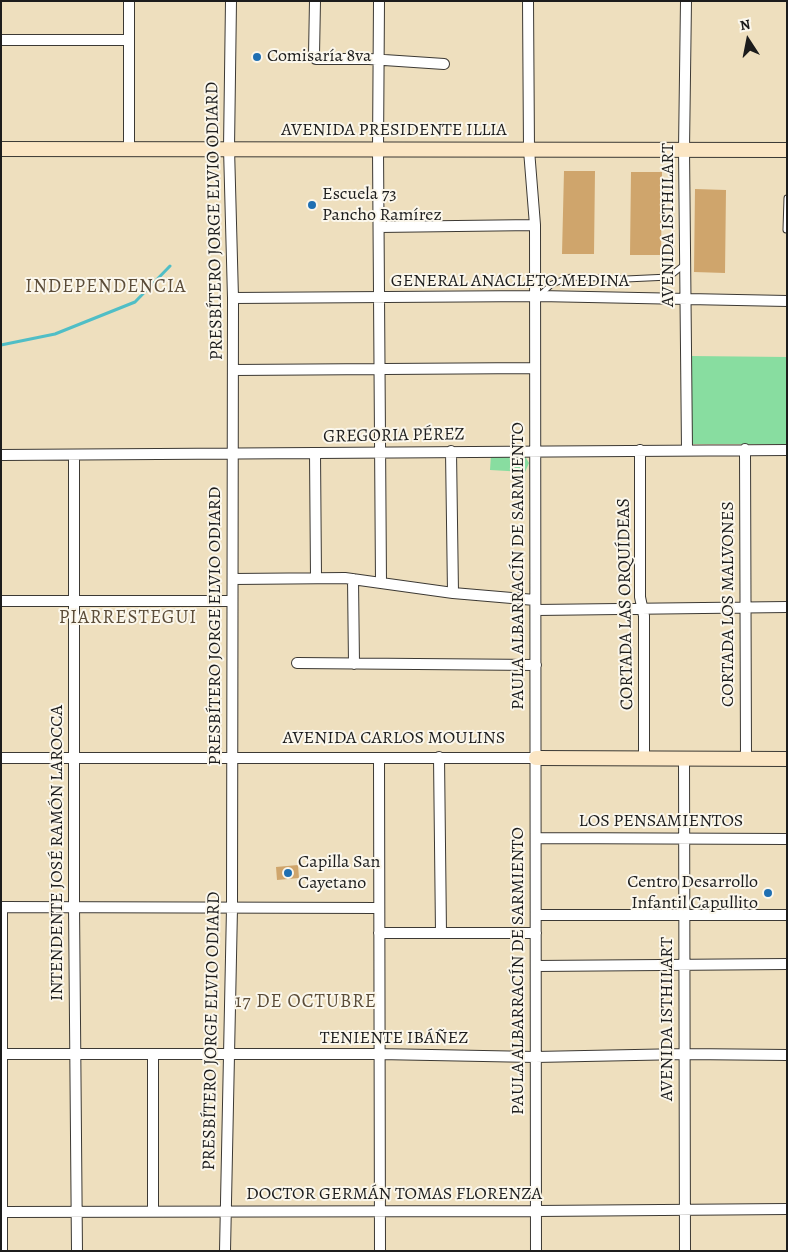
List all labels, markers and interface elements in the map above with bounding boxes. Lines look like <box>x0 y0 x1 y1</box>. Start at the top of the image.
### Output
text: N <box>738 14 752 35</box>
north arrow <box>723 15 773 65</box>
place label: Comisaría 8va <box>267 46 371 68</box>
marker: Comisaría 8va <box>251 51 263 63</box>
street label: PRESBÍTERO JORGE ELVIO ODIARD <box>202 81 228 361</box>
street label: AVENIDA PRESIDENTE ILLIA <box>281 120 507 142</box>
street label: AVENIDA ISTHILART <box>658 143 680 307</box>
place label: Escuela 73 Pancho Ramírez <box>322 184 442 226</box>
marker: Escuela 73 Pancho Ramírez <box>306 199 318 211</box>
street label: GENERAL ANACLETO MEDINA <box>391 271 629 293</box>
district label: INDEPENDENCIA <box>24 276 188 298</box>
street label: PAULA ALBARRACÍN DE SARMIENTO <box>508 422 530 710</box>
street label: GREGORIA PÉREZ <box>323 424 465 448</box>
street label: PRESBÍTERO JORGE ELVIO ODIARD <box>205 487 227 765</box>
street label: CORTADA LAS ORQUÍDEAS <box>613 498 639 710</box>
street label: CORTADA LOS MALVONES <box>718 501 740 707</box>
district label: PIARRESTEGUI <box>57 607 199 629</box>
street label: INTENDENTE JOSÉ RAMÓN LAROCCA <box>47 705 69 1001</box>
street label: AVENIDA CARLOS MOULINS <box>283 728 505 750</box>
street label: LOS PENSAMIENTOS <box>579 811 743 833</box>
street label: PAULA ALBARRACÍN DE SARMIENTO <box>508 827 530 1115</box>
place label: Capilla San Cayetano <box>298 852 380 894</box>
marker: Capilla San Cayetano <box>282 867 294 879</box>
place label: Centro Desarrollo Infantil Capullito <box>627 872 758 914</box>
marker: Centro Desarrollo Infantil Capullito <box>762 887 774 899</box>
street label: PRESBÍTERO JORGE ELVIO ODIARD <box>199 891 225 1171</box>
street label: AVENIDA ISTHILART <box>657 937 679 1101</box>
district label: 17 DE OCTUBRE <box>233 991 379 1013</box>
street label: TENIENTE IBÁÑEZ <box>320 1028 468 1050</box>
street label: DOCTOR GERMÁN TOMAS FLORENZA <box>246 1184 542 1206</box>

